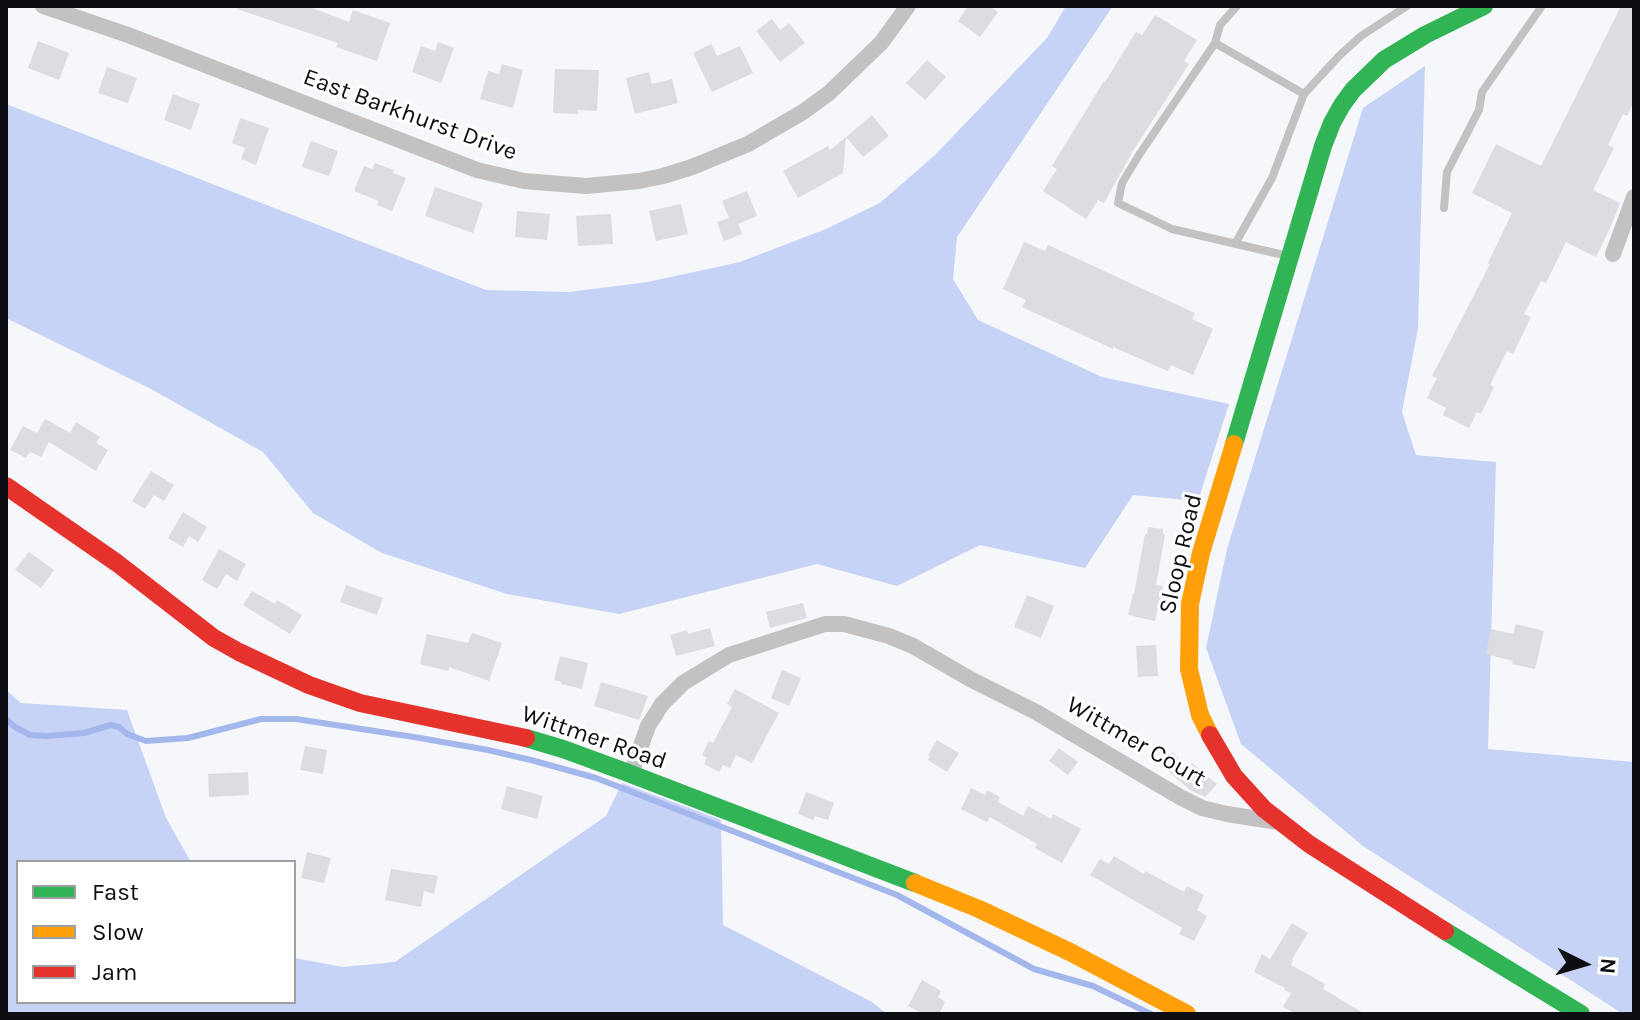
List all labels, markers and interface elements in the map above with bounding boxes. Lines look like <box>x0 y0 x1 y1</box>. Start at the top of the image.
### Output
street label: East Barkhurst Drive <box>299 63 521 167</box>
street label: Sloop Road <box>1153 491 1209 617</box>
street label: Wittmer Court <box>1061 691 1211 793</box>
street label: Wittmer Road <box>518 700 670 776</box>
legend <box>16 860 296 1004</box>
text: Fast <box>92 878 139 906</box>
text: Slow <box>92 918 144 946</box>
north arrow <box>1544 924 1624 1004</box>
text: N <box>1594 957 1622 975</box>
text: Jam <box>92 958 137 986</box>

